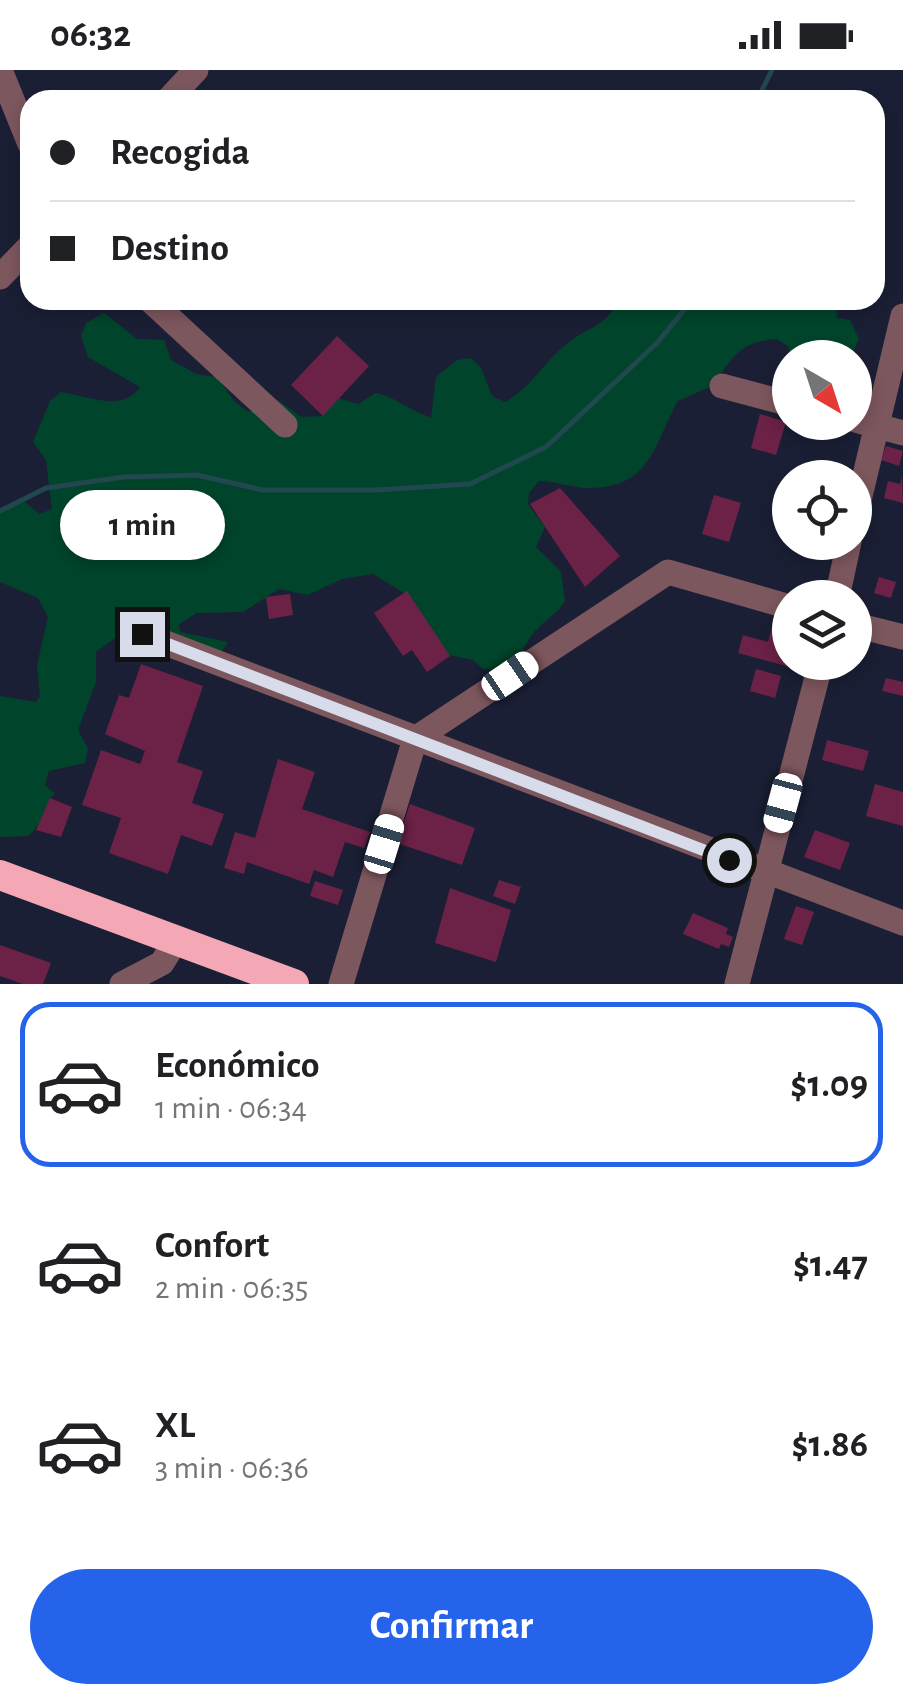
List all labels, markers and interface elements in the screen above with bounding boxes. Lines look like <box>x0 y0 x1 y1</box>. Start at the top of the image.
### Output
text: 06:32 <box>50 16 131 54</box>
text: Recogida <box>110 134 250 172</box>
text: Destino <box>110 230 229 268</box>
north arrow <box>772 340 872 440</box>
map controls <box>772 340 872 680</box>
button: locate <box>772 460 872 560</box>
callout: 1 min <box>59 489 224 559</box>
text: 1 min <box>109 509 176 541</box>
button: layers <box>772 580 872 680</box>
route end <box>120 612 165 657</box>
car <box>477 647 543 705</box>
car <box>761 770 805 836</box>
car <box>361 811 407 877</box>
route start <box>707 838 752 883</box>
icon: car <box>35 1040 125 1130</box>
text: Económico <box>155 1047 319 1085</box>
text: $1.09 <box>790 1066 868 1104</box>
text: 1 min · 06:34 <box>155 1092 307 1124</box>
icon: car <box>35 1220 125 1310</box>
text: Confort <box>155 1227 269 1265</box>
text: $1.47 <box>793 1246 868 1284</box>
text: 2 min · 06:35 <box>155 1272 308 1304</box>
icon: car <box>35 1400 125 1490</box>
text: XL <box>155 1407 195 1445</box>
text: $1.86 <box>791 1426 868 1464</box>
text: 3 min · 06:36 <box>155 1452 309 1484</box>
button: Confirmar <box>30 1569 873 1684</box>

